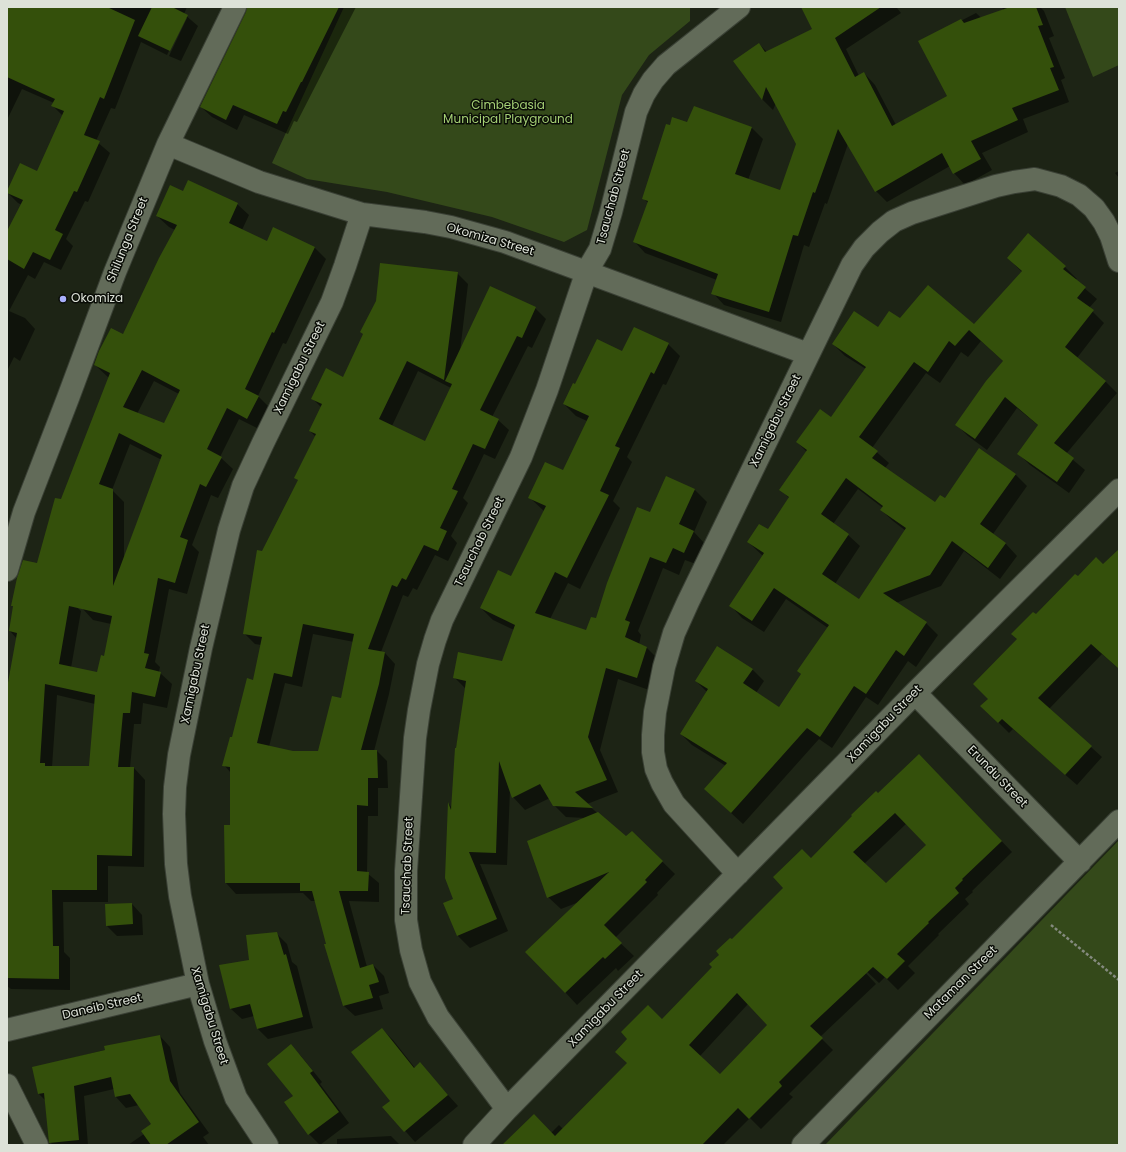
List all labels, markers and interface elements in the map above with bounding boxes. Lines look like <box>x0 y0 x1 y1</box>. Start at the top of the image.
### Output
park label: Cimbebasia Municipal Playground <box>443 99 573 127</box>
street label: Tsauchab Street <box>594 148 634 246</box>
street label: Shilunga Street <box>104 195 152 285</box>
street label: Okomiza Street <box>445 221 535 259</box>
place label: Okomiza <box>71 292 123 306</box>
marker: Okomiza <box>58 294 68 304</box>
street label: Xamigabu Street <box>271 319 329 417</box>
street label: Xamigabu Street <box>747 372 805 470</box>
street label: Tsauchab Street <box>452 495 508 589</box>
street label: Xamigabu Street <box>178 623 214 725</box>
street label: Xamigabu Street <box>845 683 925 765</box>
street label: Erundu Street <box>964 743 1030 811</box>
street label: Tsauchab Street <box>399 817 417 915</box>
street label: Mataman Street <box>921 943 1001 1023</box>
street label: Xamigabu Street <box>187 965 231 1067</box>
street label: Xamigabu Street <box>566 968 646 1050</box>
street label: Daneib Street <box>61 991 143 1023</box>

